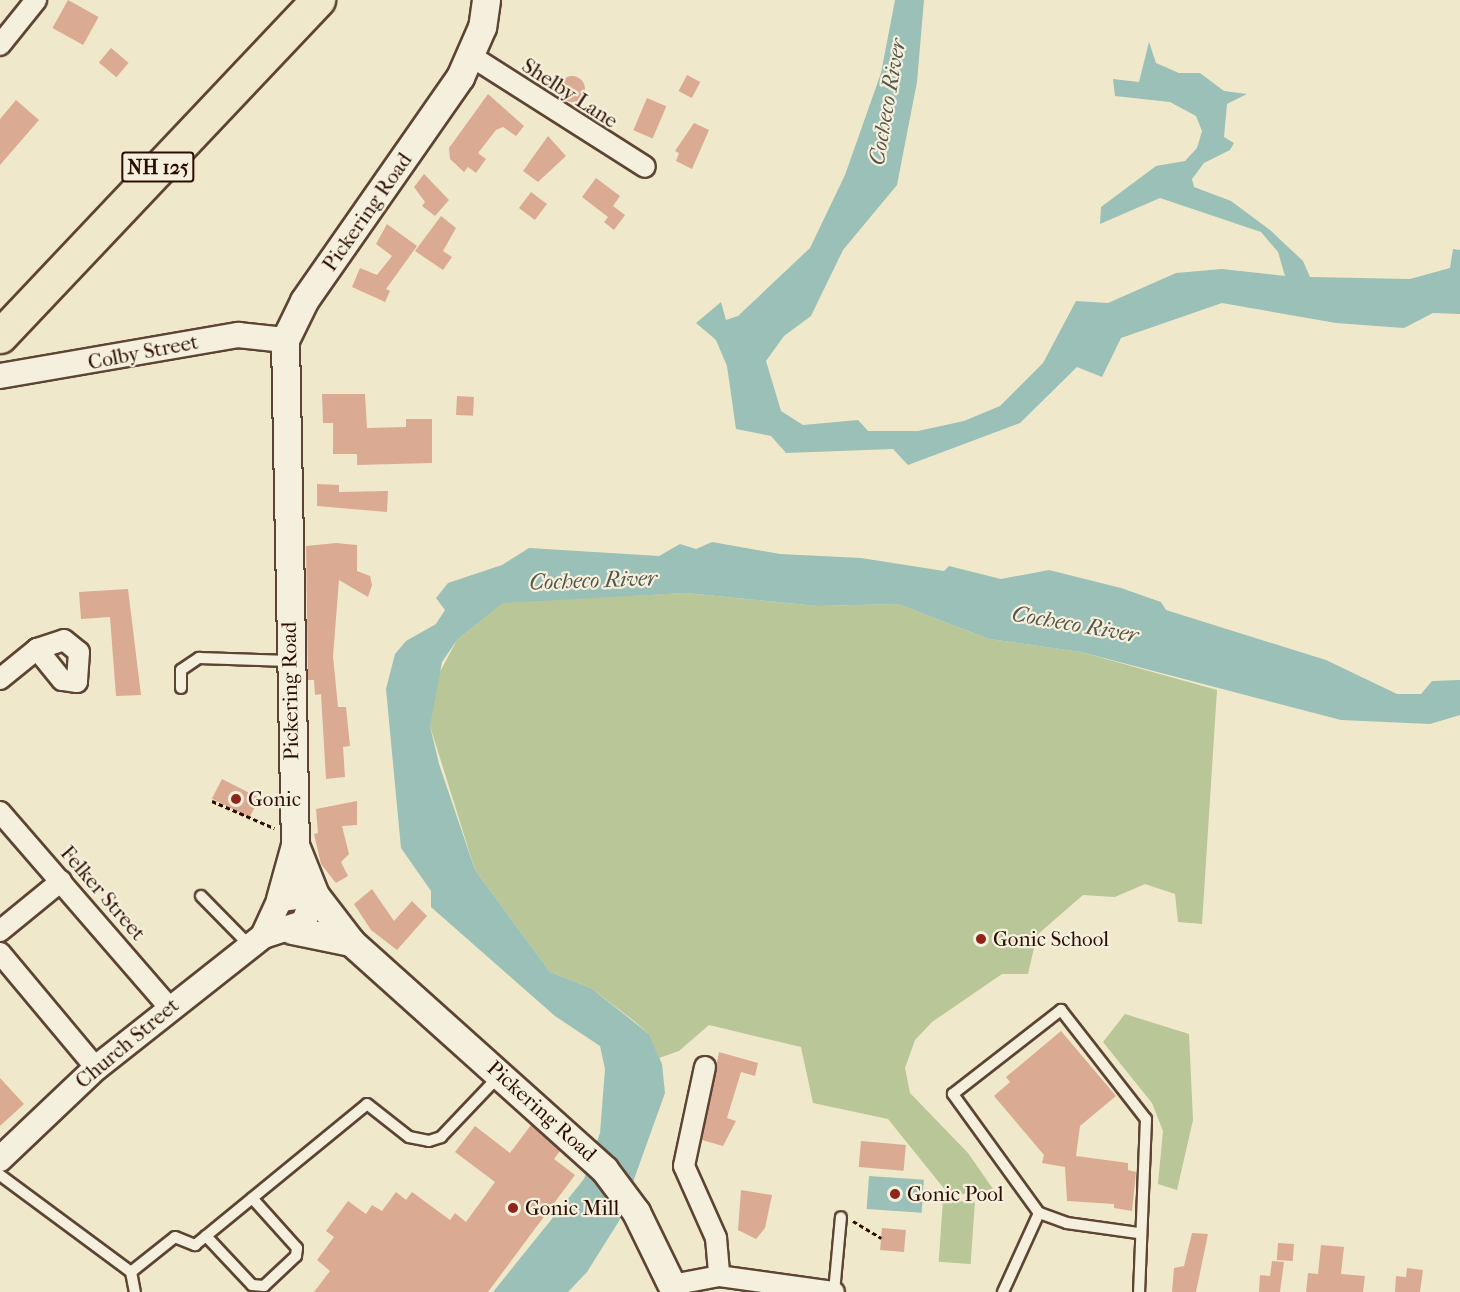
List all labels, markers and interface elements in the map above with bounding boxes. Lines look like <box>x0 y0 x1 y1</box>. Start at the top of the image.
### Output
water label: Cocheco River <box>864 37 912 167</box>
street label: Shelby Lane <box>517 53 623 133</box>
street label: Pickering Road <box>317 148 417 276</box>
road number: NH 125 <box>120 150 195 184</box>
street label: Colby Street <box>86 329 200 375</box>
water label: Cocheco River <box>529 566 657 596</box>
water label: Cocheco River <box>1010 601 1140 649</box>
street label: Pickering Road <box>276 621 304 761</box>
place label: Gonic <box>248 786 301 812</box>
marker: Gonic <box>229 792 243 806</box>
street label: Felker Street <box>55 841 151 945</box>
place label: Gonic School <box>993 926 1109 952</box>
marker: Gonic School <box>974 932 988 946</box>
street label: Church Street <box>70 992 184 1094</box>
street label: Pickering Road <box>482 1055 602 1167</box>
place label: Gonic Pool <box>907 1181 1004 1207</box>
marker: Gonic Pool <box>888 1187 902 1201</box>
place label: Gonic Mill <box>525 1195 619 1221</box>
marker: Gonic Mill <box>506 1201 520 1215</box>

